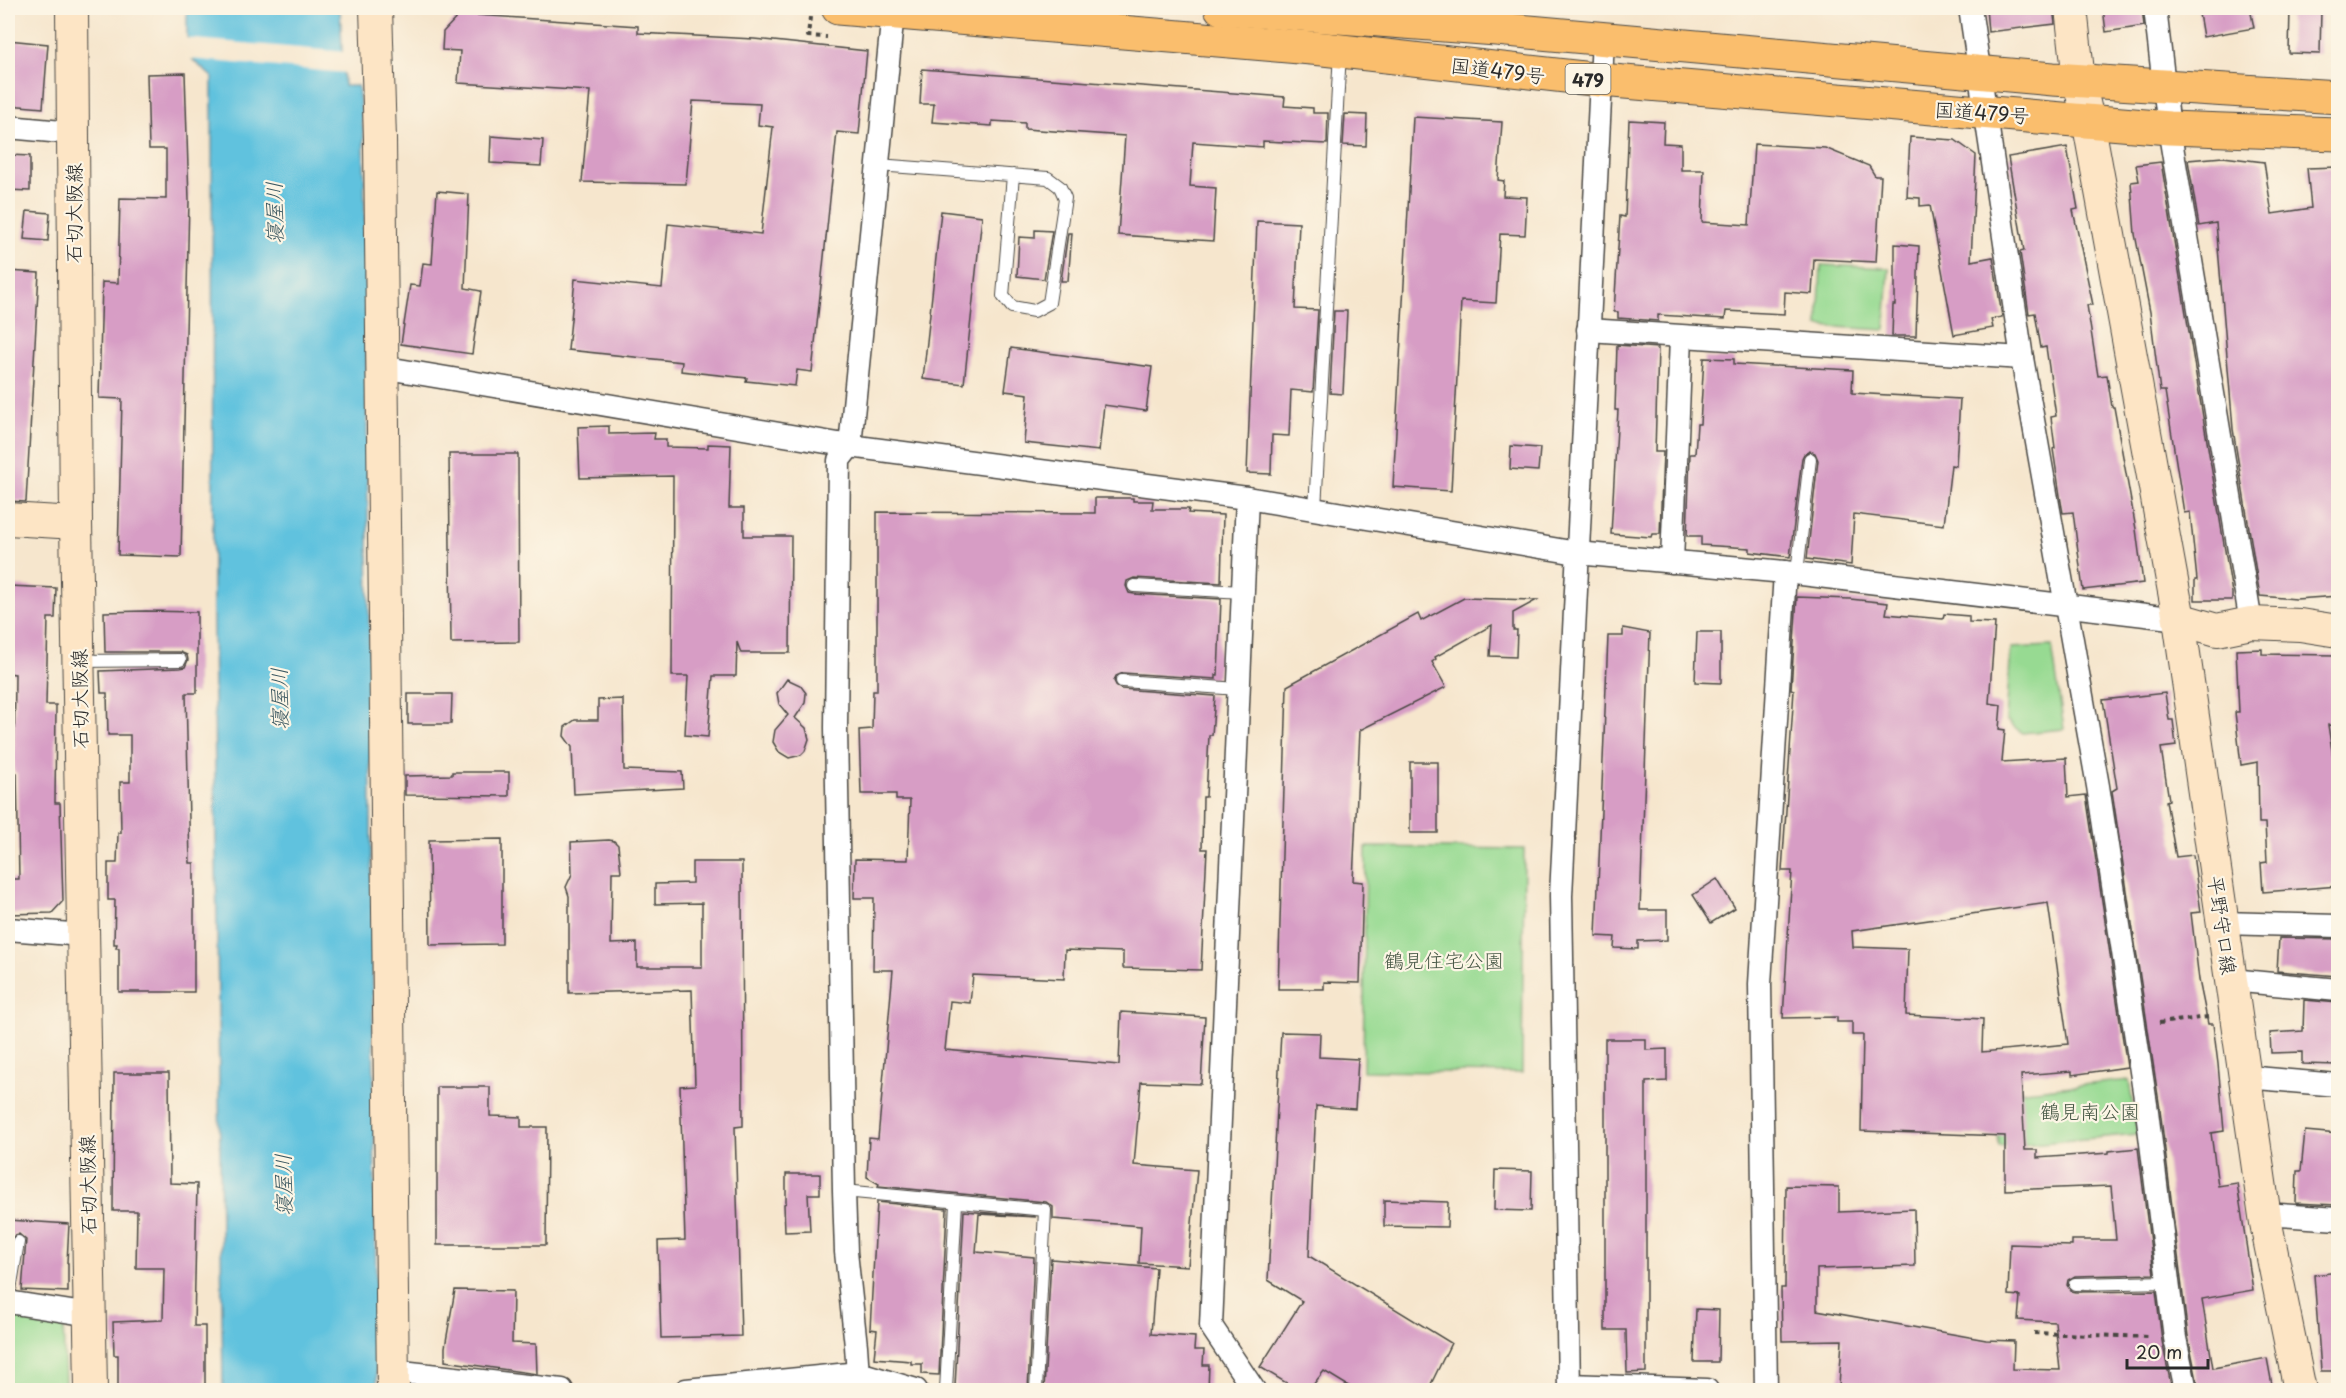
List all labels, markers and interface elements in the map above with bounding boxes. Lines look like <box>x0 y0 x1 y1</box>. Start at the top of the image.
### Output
street label: 国道479号 <box>1449 49 1547 91</box>
road number: 479 <box>1566 64 1610 94</box>
street label: 国道479号 <box>1933 94 2031 130</box>
street label: 石切大阪線 <box>58 163 88 263</box>
water label: 寝屋川 <box>256 181 290 245</box>
street label: 石切大阪線 <box>63 649 95 749</box>
water label: 寝屋川 <box>261 667 295 731</box>
street label: 平野守口線 <box>2201 873 2245 977</box>
park label: 鶴見住宅公園 <box>1384 945 1504 975</box>
park label: 鶴見南公園 <box>2040 1096 2140 1126</box>
street label: 石切大阪線 <box>71 1135 103 1235</box>
water label: 寝屋川 <box>265 1153 299 1217</box>
scale bar <box>2127 1332 2208 1370</box>
text: 20 m <box>2136 1338 2182 1365</box>

